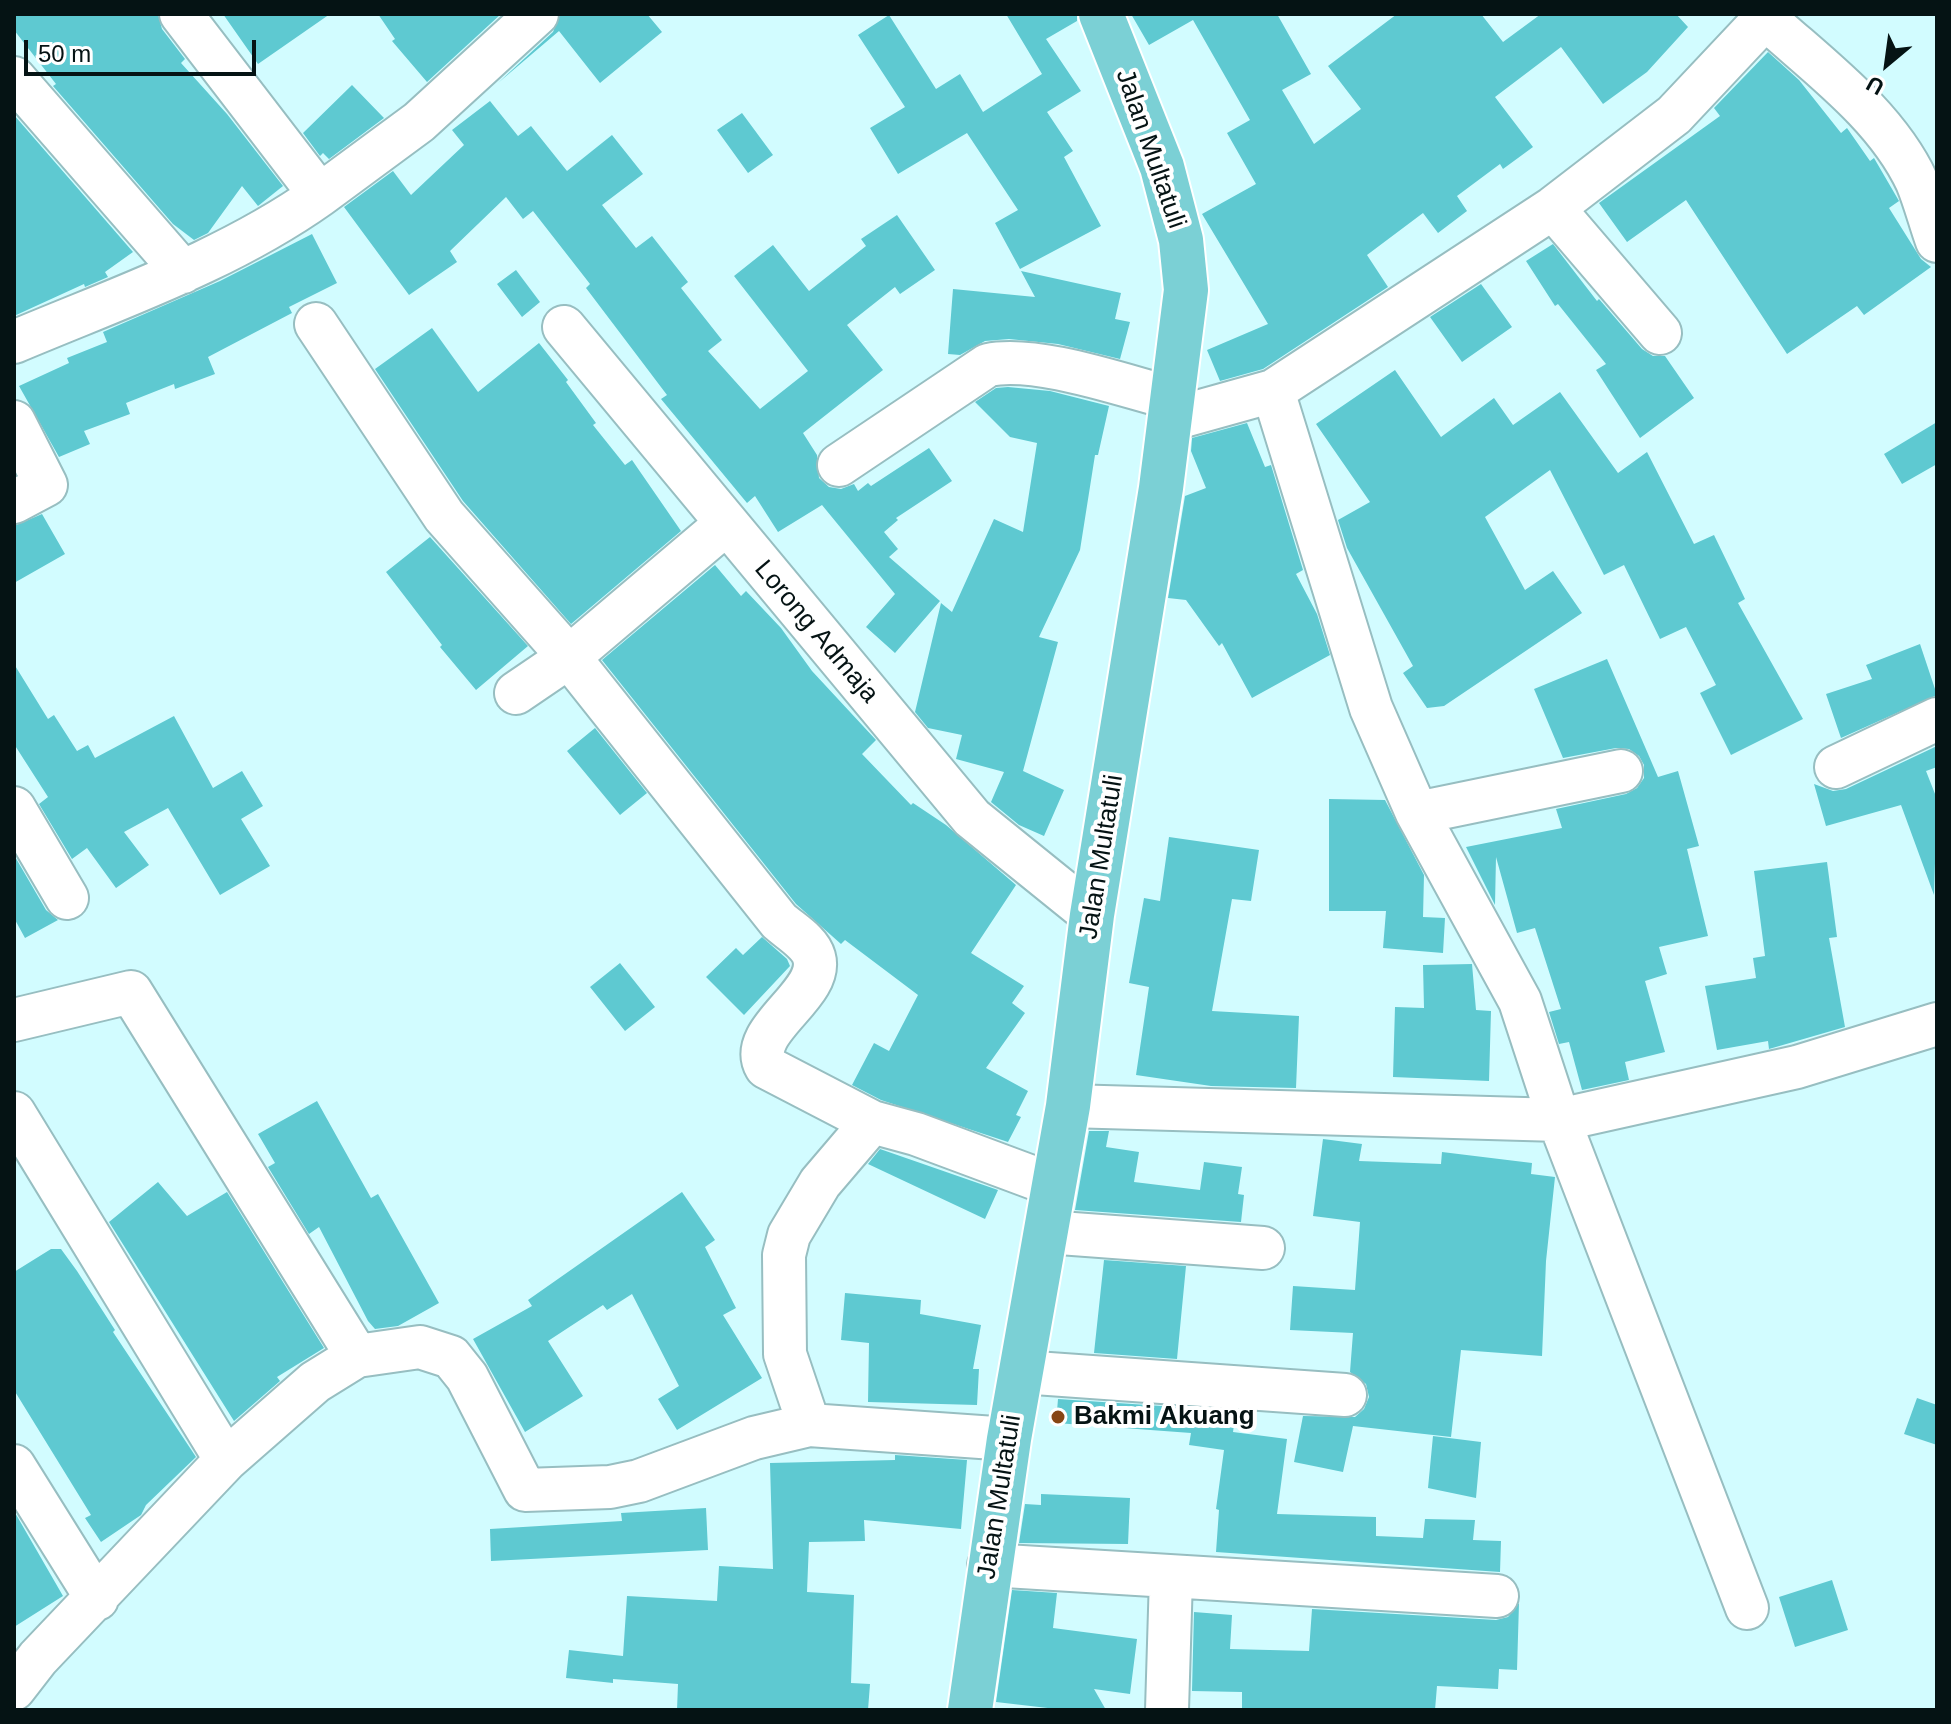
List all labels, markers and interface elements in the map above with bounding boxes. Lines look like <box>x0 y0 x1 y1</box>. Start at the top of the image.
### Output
scale bar <box>28 24 260 74</box>
north arrow <box>1847 24 1927 104</box>
text: 50 m <box>38 40 91 67</box>
street label: Jalan Multatuli <box>1108 65 1192 233</box>
text: U <box>1862 71 1888 100</box>
street label: Lorong Admaja <box>747 554 885 710</box>
street label: Jalan Multatuli <box>1074 772 1130 942</box>
place label: Bakmi Akuang <box>1074 1401 1255 1433</box>
marker: Bakmi Akuang <box>1049 1408 1067 1426</box>
street label: Jalan Multatuli <box>972 1412 1028 1582</box>

